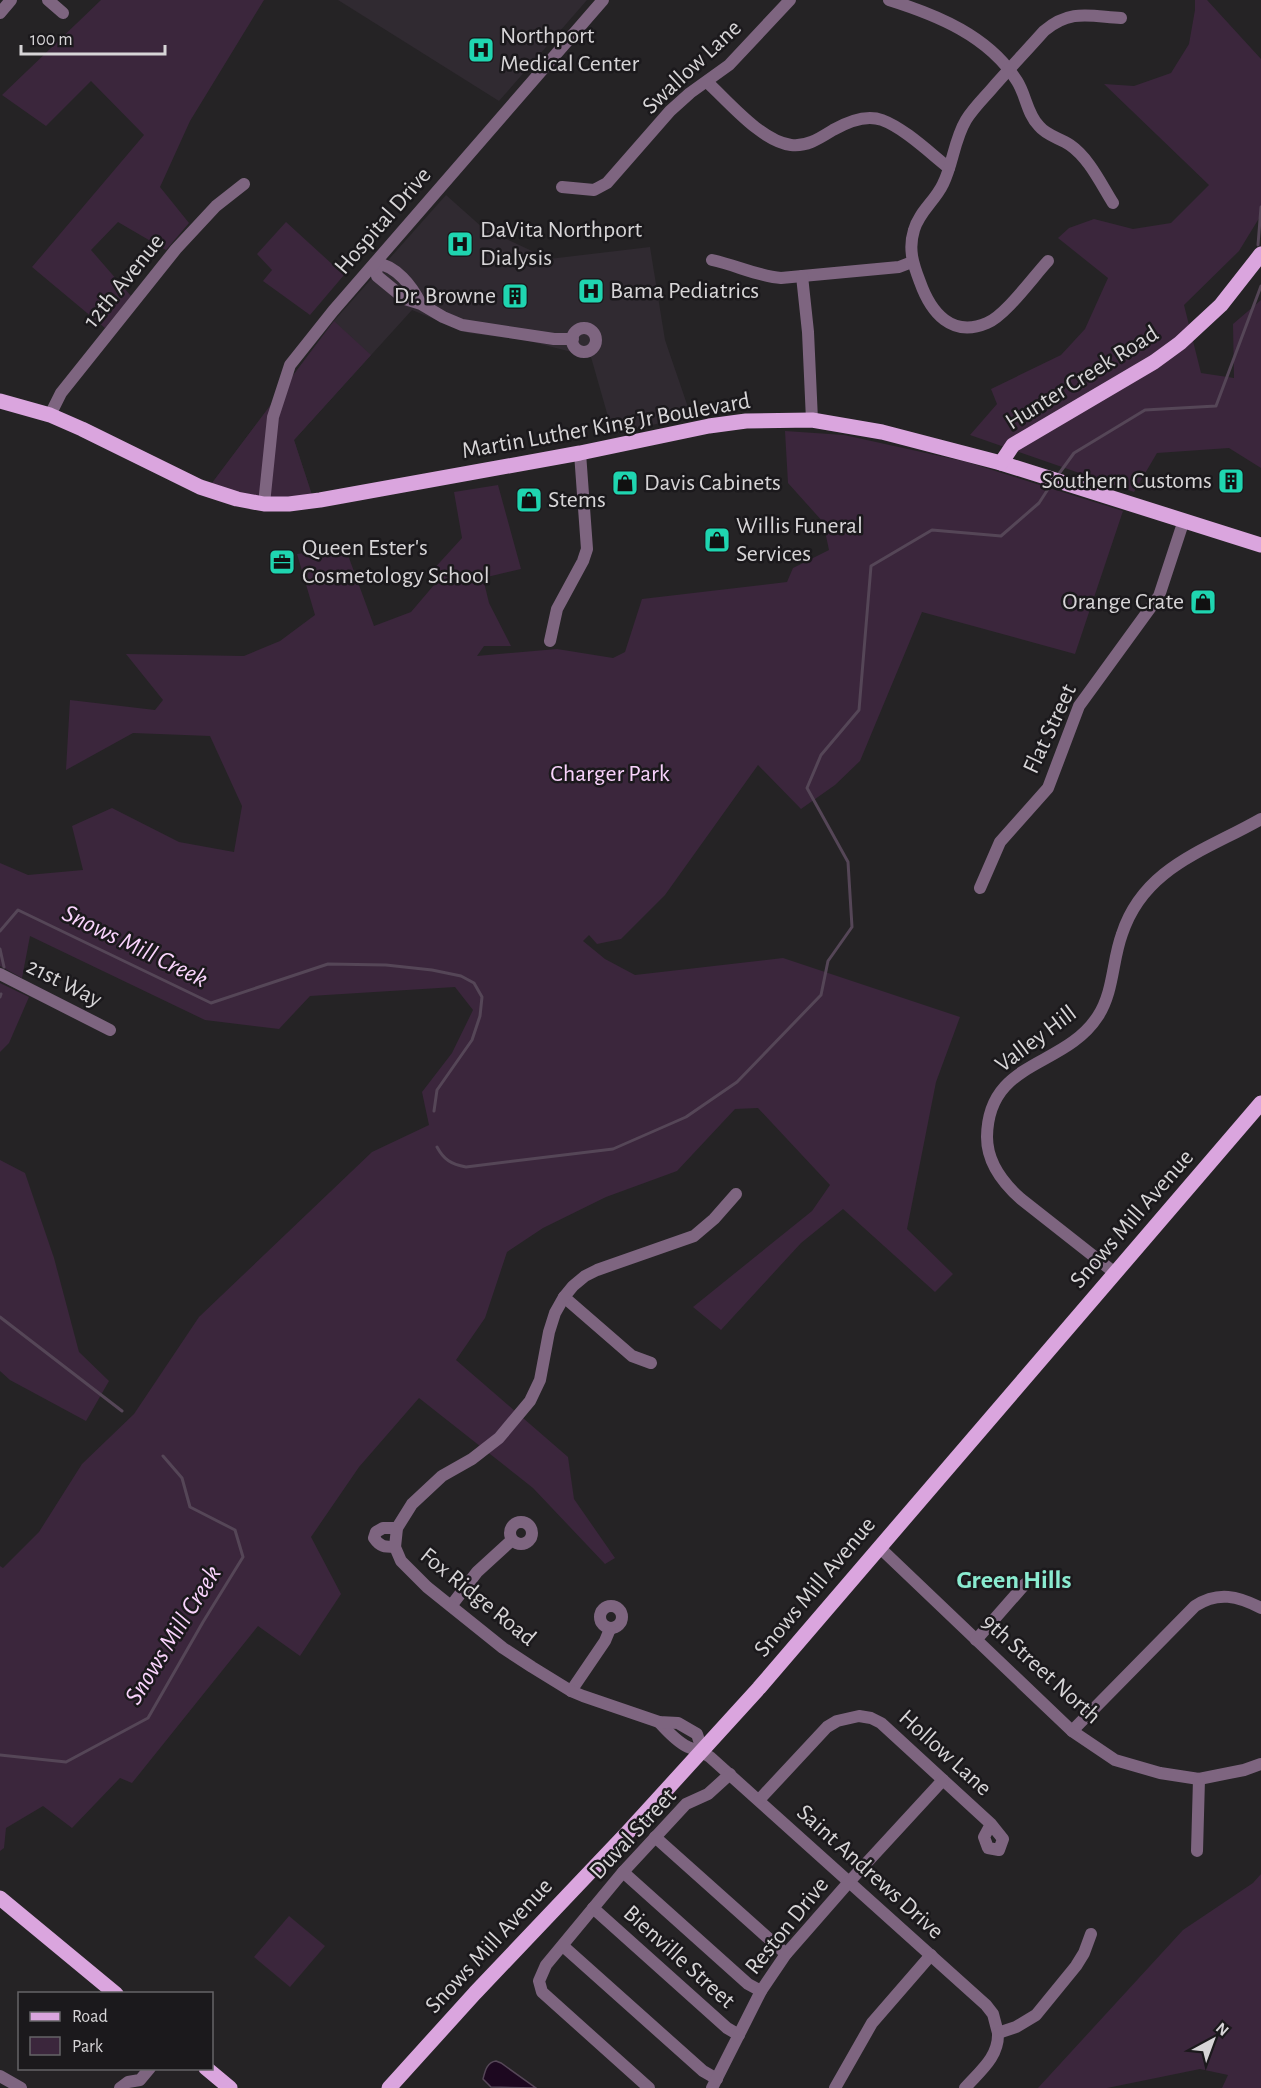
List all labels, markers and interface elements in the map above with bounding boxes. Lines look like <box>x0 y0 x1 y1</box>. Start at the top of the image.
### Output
street label: Swallow Lane <box>638 15 746 119</box>
scale bar <box>21 18 165 56</box>
place label: Northport Medical Center <box>500 24 640 76</box>
text: 100 m <box>30 31 73 49</box>
hospital icon: Northport Medical Center <box>466 35 496 65</box>
street label: Hospital Drive <box>330 163 436 279</box>
place label: DaVita Northport Dialysis <box>480 218 642 270</box>
street label: 12th Avenue <box>79 229 169 333</box>
hospital icon: DaVita Northport Dialysis <box>445 229 475 259</box>
hospital icon: Bama Pediatrics <box>576 276 606 306</box>
place label: Bama Pediatrics <box>610 279 759 303</box>
building icon: Dr. Browne <box>500 281 530 311</box>
place label: Dr. Browne <box>394 284 496 308</box>
street label: Hunter Creek Road <box>1001 321 1163 435</box>
street label: Martin Luther King Jr Boulevard <box>460 389 752 463</box>
building icon: Southern Customs <box>1216 466 1246 496</box>
shop icon: Davis Cabinets <box>610 468 640 498</box>
place label: Southern Customs <box>1042 469 1212 493</box>
place label: Davis Cabinets <box>644 471 781 495</box>
shop icon: Stems <box>514 485 544 515</box>
place label: Stems <box>548 488 606 512</box>
place label: Willis Funeral Services <box>736 514 863 566</box>
shop icon: Willis Funeral Services <box>702 525 732 555</box>
place label: Queen Ester's Cosmetology School <box>302 536 490 588</box>
office icon: Queen Ester's Cosmetology School <box>267 547 297 577</box>
shop icon: Orange Crate <box>1188 587 1218 617</box>
place label: Orange Crate <box>1062 590 1184 614</box>
street label: Flat Street <box>1019 680 1081 777</box>
park label: Charger Park <box>550 762 670 786</box>
water label: Snows Mill Creek <box>58 900 212 992</box>
street label: 21st Way <box>23 954 105 1012</box>
street label: Valley Hill <box>991 1001 1081 1077</box>
street label: Snows Mill Avenue <box>1066 1145 1198 1293</box>
street label: Snows Mill Avenue <box>750 1512 880 1662</box>
street label: Fox Ridge Road <box>416 1543 540 1651</box>
water label: Snows Mill Creek <box>120 1561 226 1709</box>
district label: Green Hills <box>957 1567 1071 1593</box>
street label: 9th Street North <box>977 1610 1105 1728</box>
street label: Hollow Lane <box>894 1705 996 1801</box>
street label: Duval Street <box>585 1784 681 1884</box>
street label: Saint Andrews Drive <box>792 1800 948 1944</box>
street label: Reston Drive <box>741 1873 833 1979</box>
street label: Snows Mill Avenue <box>421 1874 557 2018</box>
street label: Bienville Street <box>619 1901 740 2013</box>
legend <box>18 1992 213 2070</box>
text: Road <box>72 2008 108 2026</box>
north arrow <box>1183 2010 1243 2070</box>
text: N <box>1213 2020 1232 2039</box>
text: Park <box>72 2038 104 2056</box>

